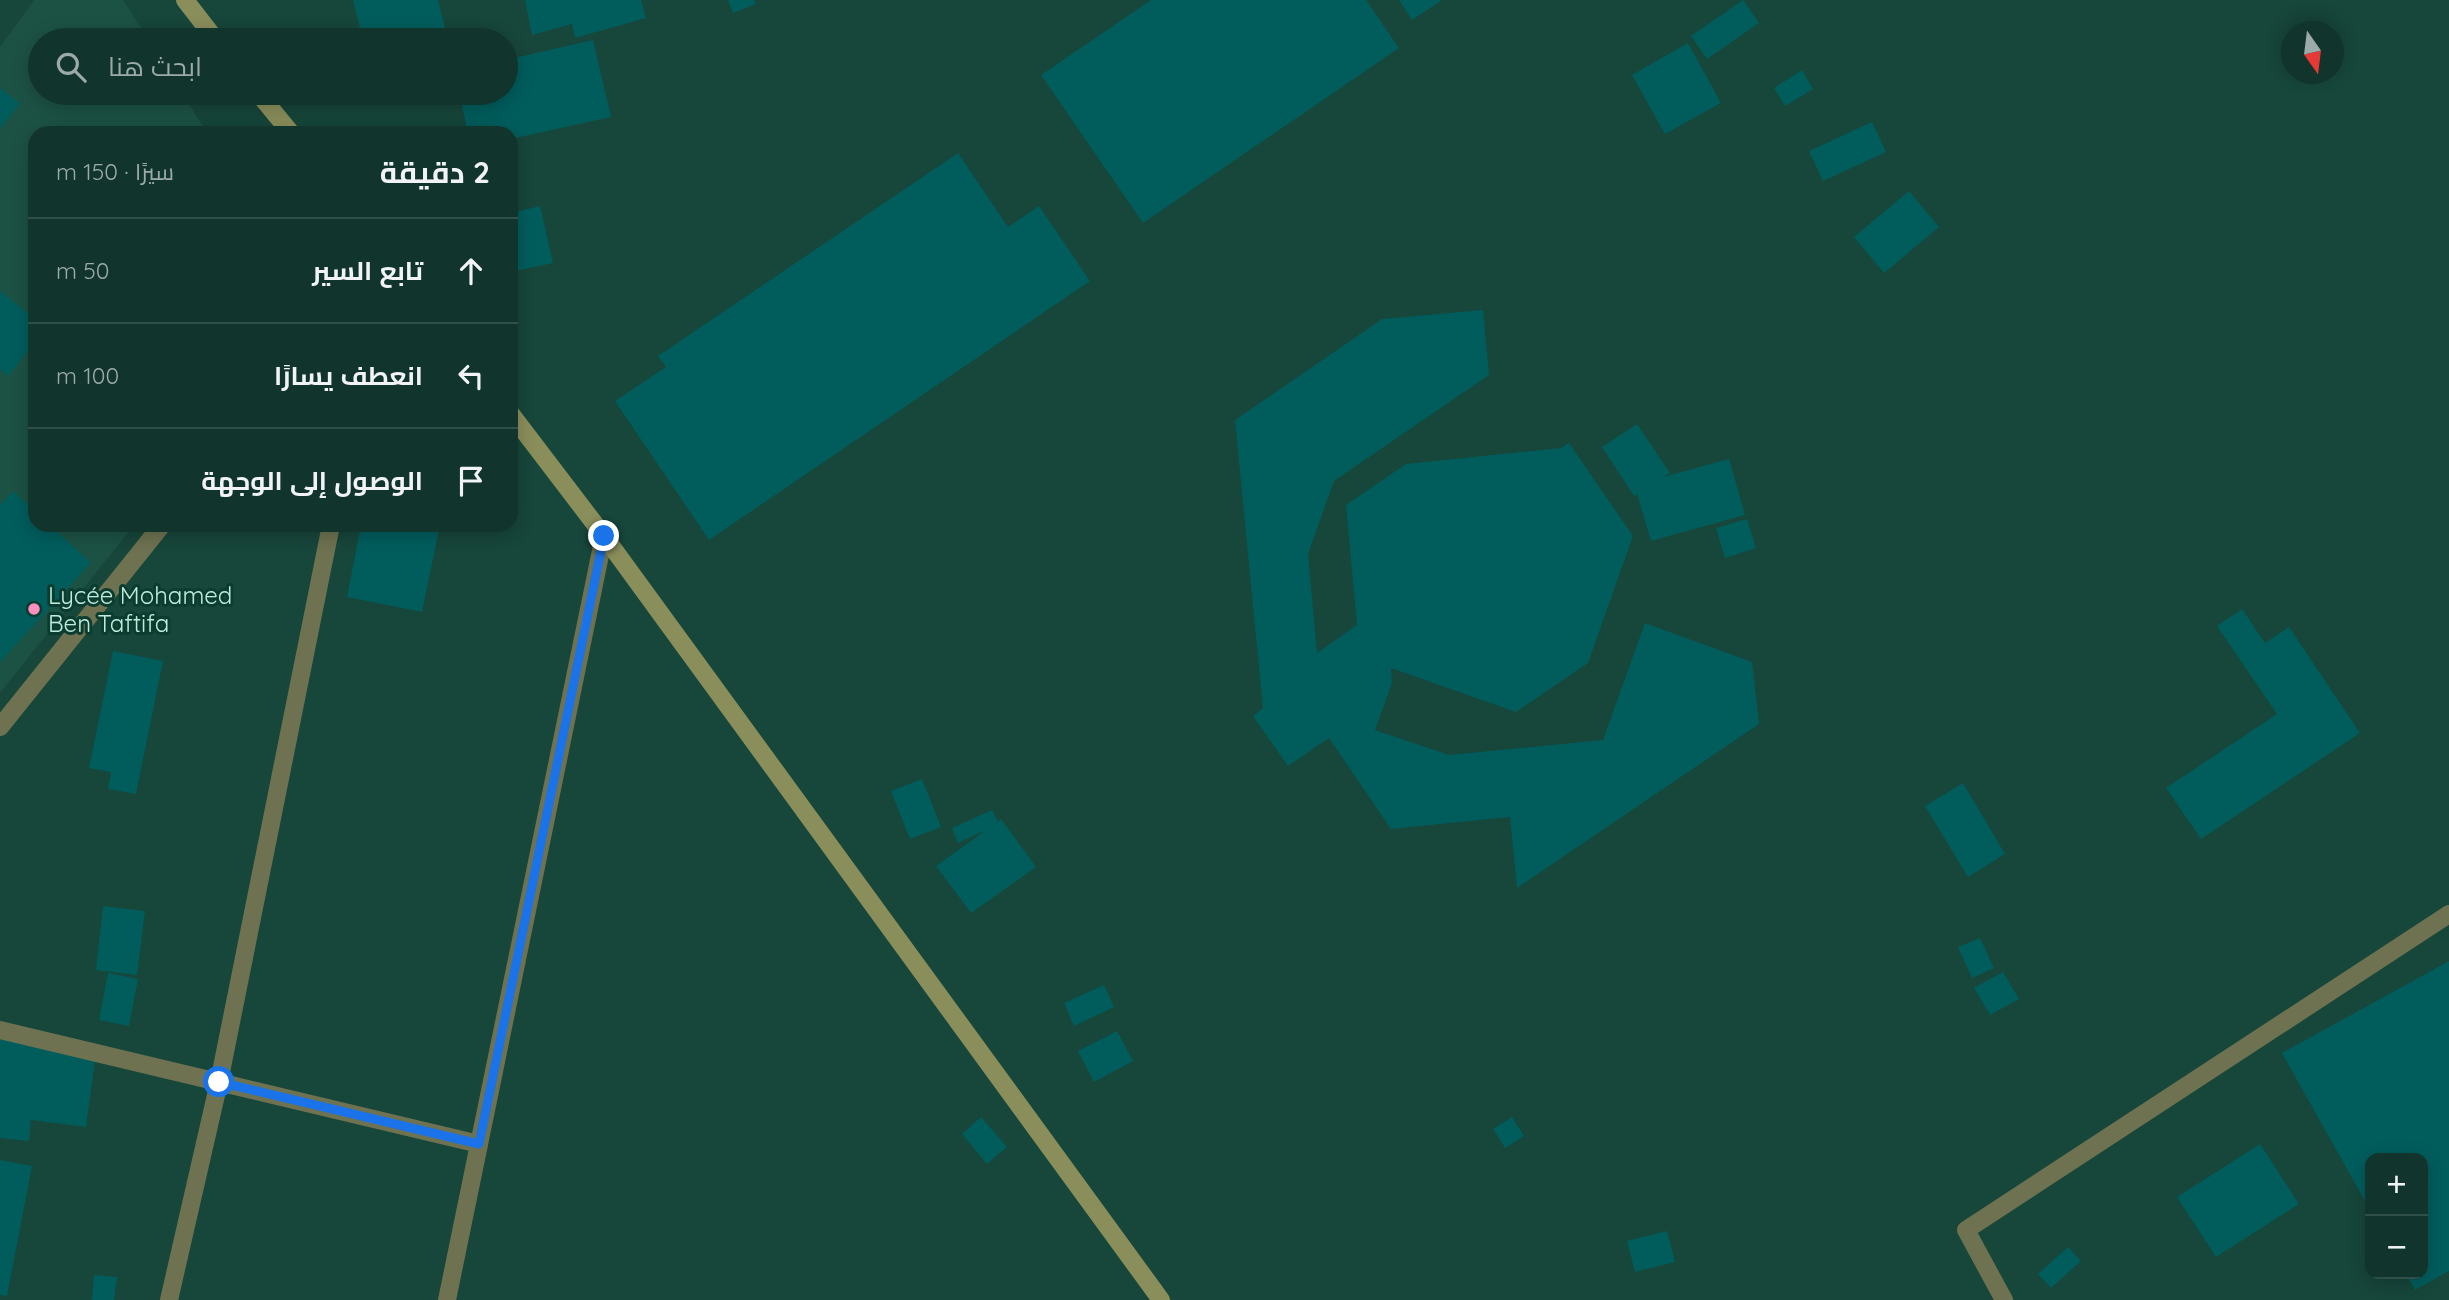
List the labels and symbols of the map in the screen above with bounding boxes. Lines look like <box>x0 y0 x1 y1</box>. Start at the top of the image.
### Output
north arrow <box>2281 21 2344 84</box>
route end <box>588 520 619 551</box>
place label: Lycée Mohamed Ben Taftifa <box>48 580 232 638</box>
marker: Lycée Mohamed Ben Taftifa <box>26 601 42 617</box>
route start <box>203 1066 234 1097</box>

